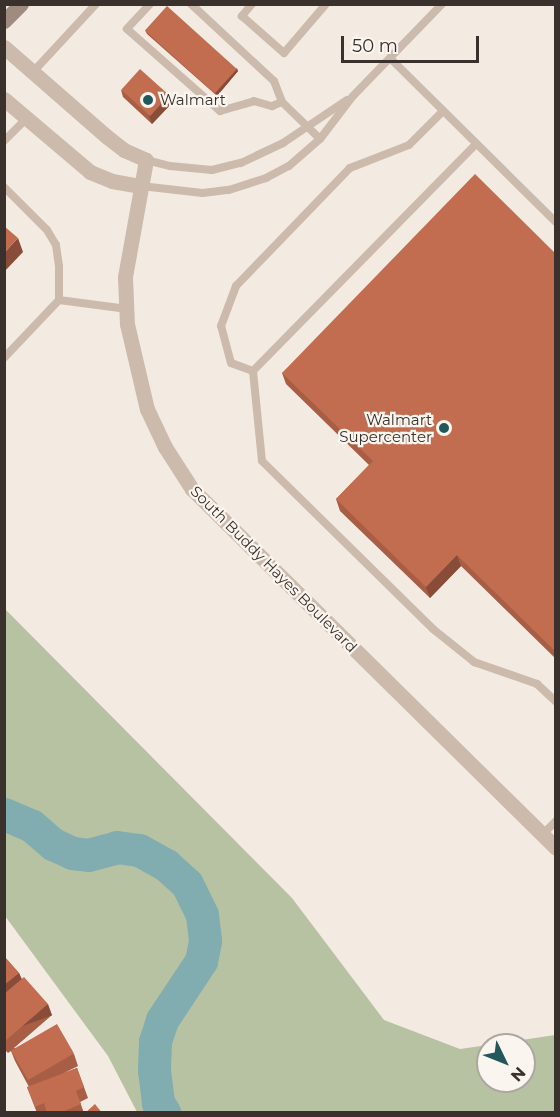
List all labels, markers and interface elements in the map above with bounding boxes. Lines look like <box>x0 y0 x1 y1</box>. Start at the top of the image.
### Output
scale bar <box>344 24 482 62</box>
text: 50 m <box>352 35 398 57</box>
place label: Walmart <box>160 91 226 109</box>
marker: Walmart <box>141 93 155 107</box>
place label: Walmart Supercenter <box>339 410 432 445</box>
marker: Walmart Supercenter <box>437 421 451 435</box>
street label: South Buddy Hayes Boulevard <box>187 482 361 656</box>
north arrow <box>476 1033 536 1093</box>
text: N <box>507 1063 529 1085</box>

